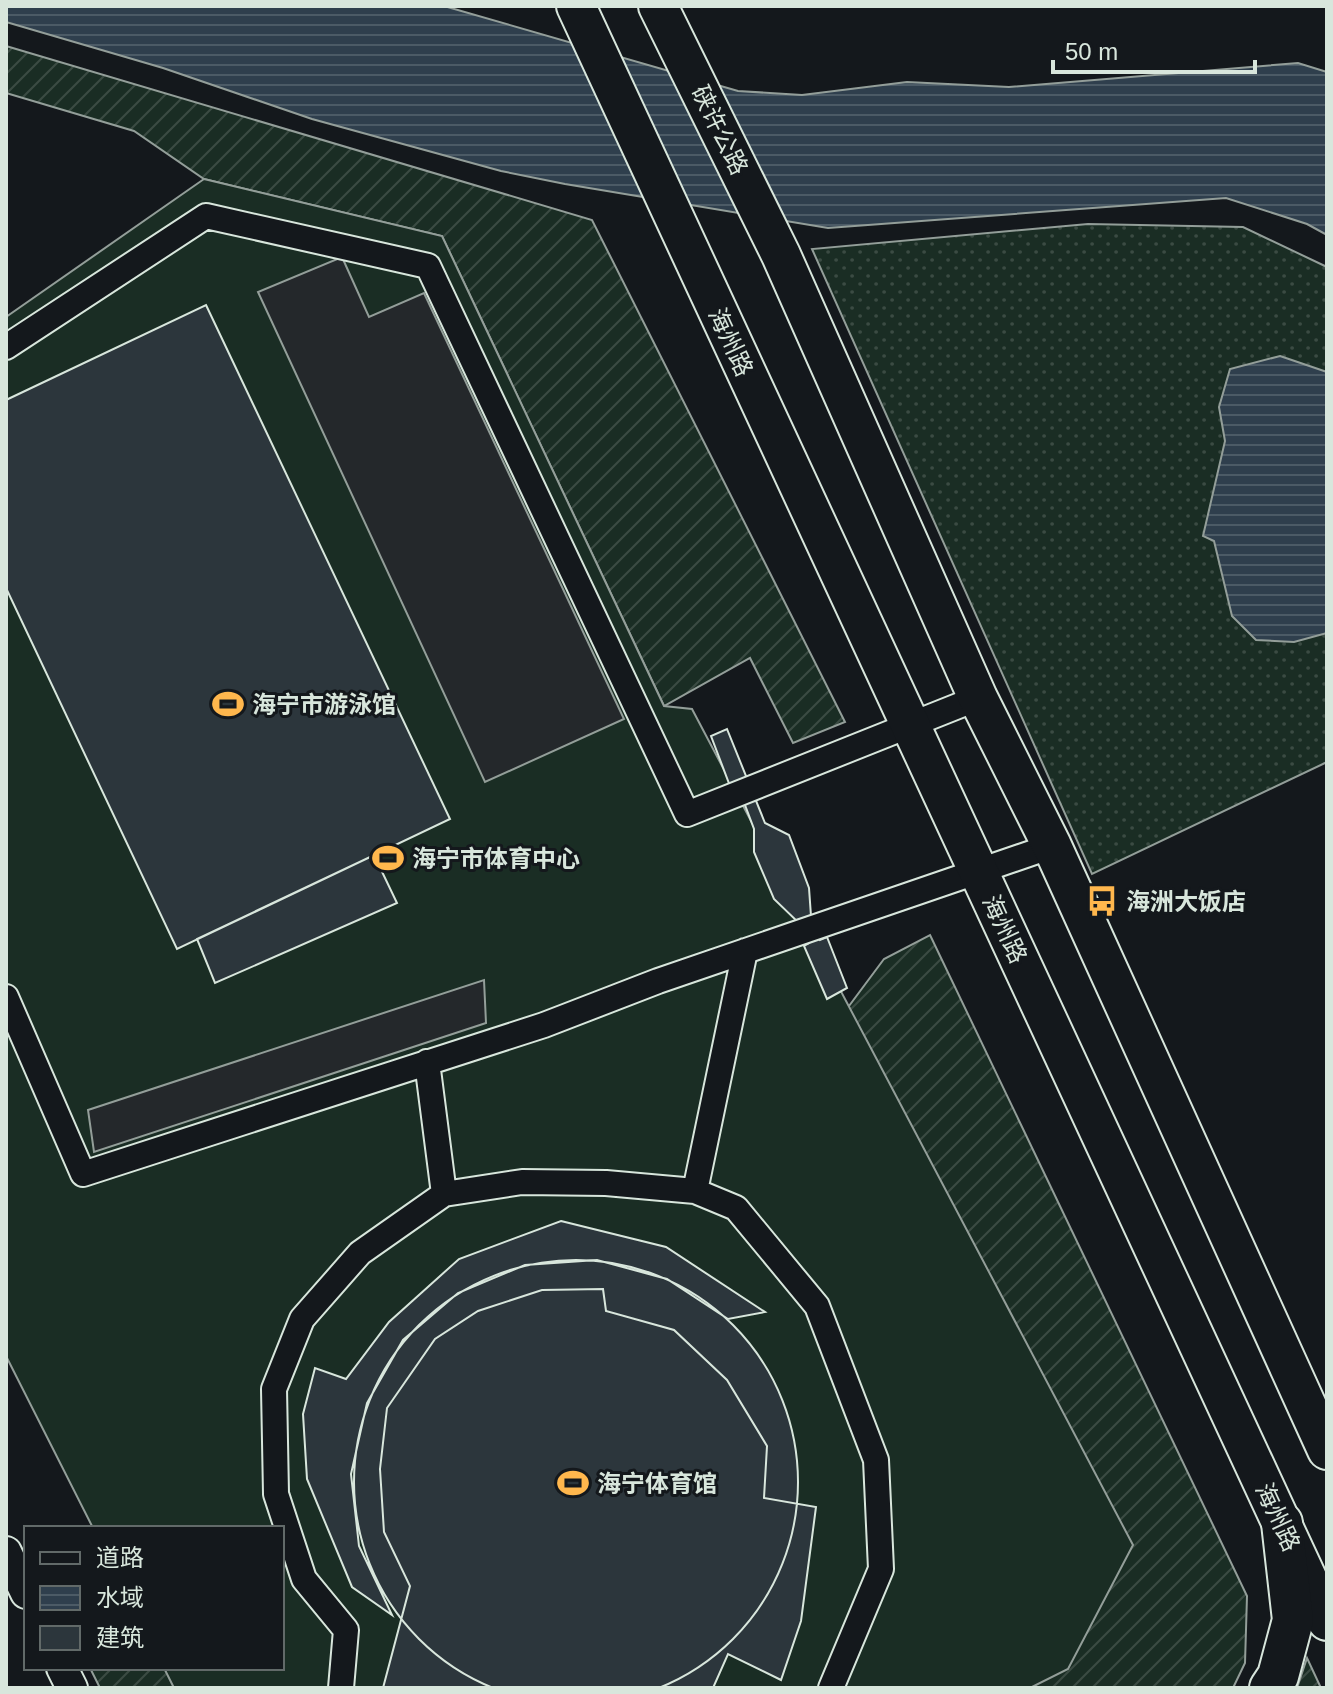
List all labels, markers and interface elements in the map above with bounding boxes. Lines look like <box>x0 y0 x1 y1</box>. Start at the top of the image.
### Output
scale bar <box>1053 24 1255 74</box>
text: 50 m <box>1065 38 1118 65</box>
street label: 硖许公路 <box>687 81 753 179</box>
street label: 海州路 <box>704 304 758 380</box>
sports icon: 海宁市游泳馆 <box>211 687 245 721</box>
place label: 海宁市游泳馆 <box>252 691 396 718</box>
sports icon: 海宁市体育中心 <box>371 841 405 875</box>
place label: 海宁市体育中心 <box>412 845 580 872</box>
bus stop icon: 海洲大饭店 <box>1085 884 1119 918</box>
place label: 海洲大饭店 <box>1126 888 1246 915</box>
street label: 海州路 <box>978 891 1032 967</box>
sports icon: 海宁体育馆 <box>556 1466 590 1500</box>
place label: 海宁体育馆 <box>597 1470 717 1497</box>
street label: 海州路 <box>1251 1479 1305 1555</box>
legend <box>24 1526 284 1670</box>
text: 道路 <box>96 1544 144 1571</box>
text: 水域 <box>96 1584 144 1611</box>
text: 建筑 <box>96 1624 144 1651</box>

